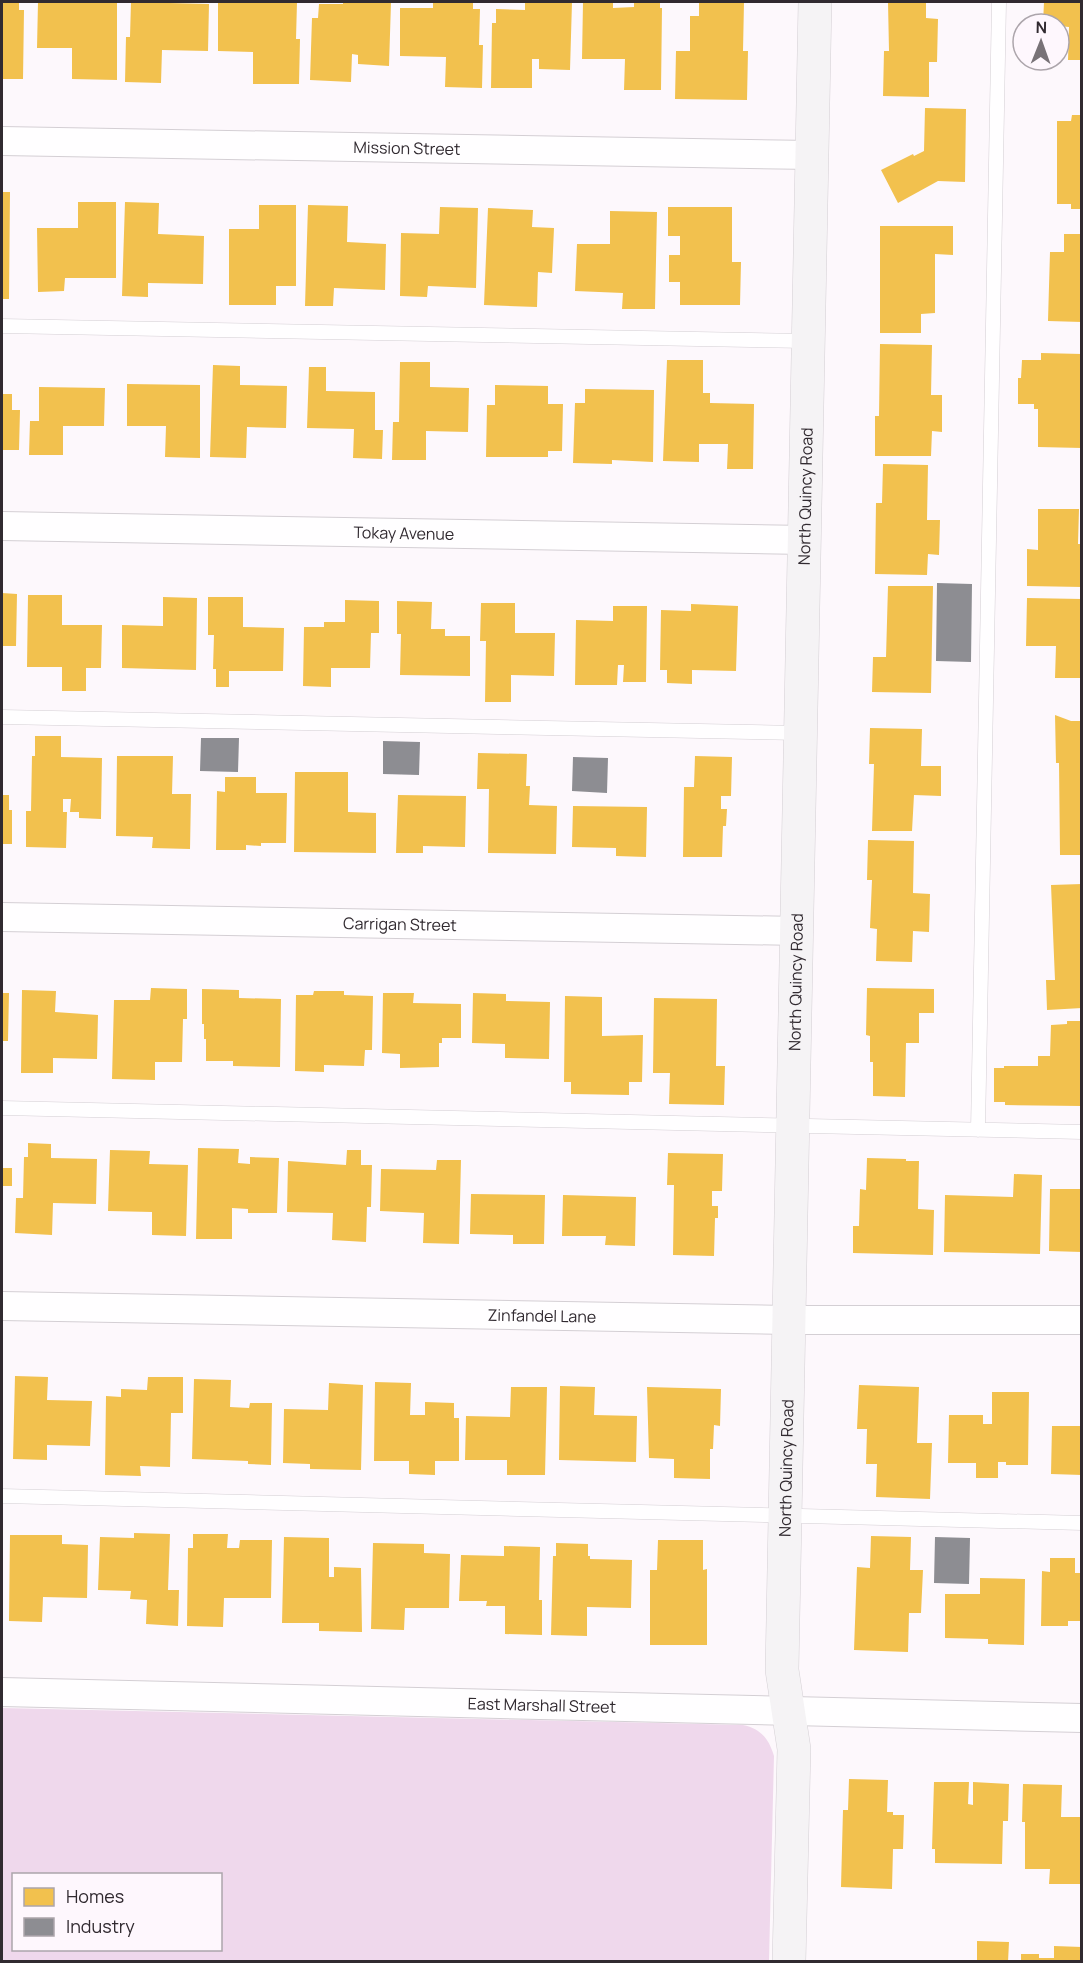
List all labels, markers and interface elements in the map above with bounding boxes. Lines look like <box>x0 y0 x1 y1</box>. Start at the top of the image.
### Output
north arrow <box>1011 12 1071 72</box>
text: N <box>1035 16 1047 38</box>
street label: Mission Street <box>353 136 461 160</box>
street label: North Quincy Road <box>793 427 818 565</box>
street label: Tokay Avenue <box>353 521 454 545</box>
street label: Carrigan Street <box>343 912 457 936</box>
street label: North Quincy Road <box>783 913 808 1051</box>
street label: Zinfandel Lane <box>487 1304 596 1328</box>
street label: North Quincy Road <box>774 1399 798 1537</box>
street label: East Marshall Street <box>467 1692 616 1718</box>
legend <box>12 1873 222 1951</box>
text: Homes <box>66 1884 124 1908</box>
text: Industry <box>66 1914 135 1938</box>

